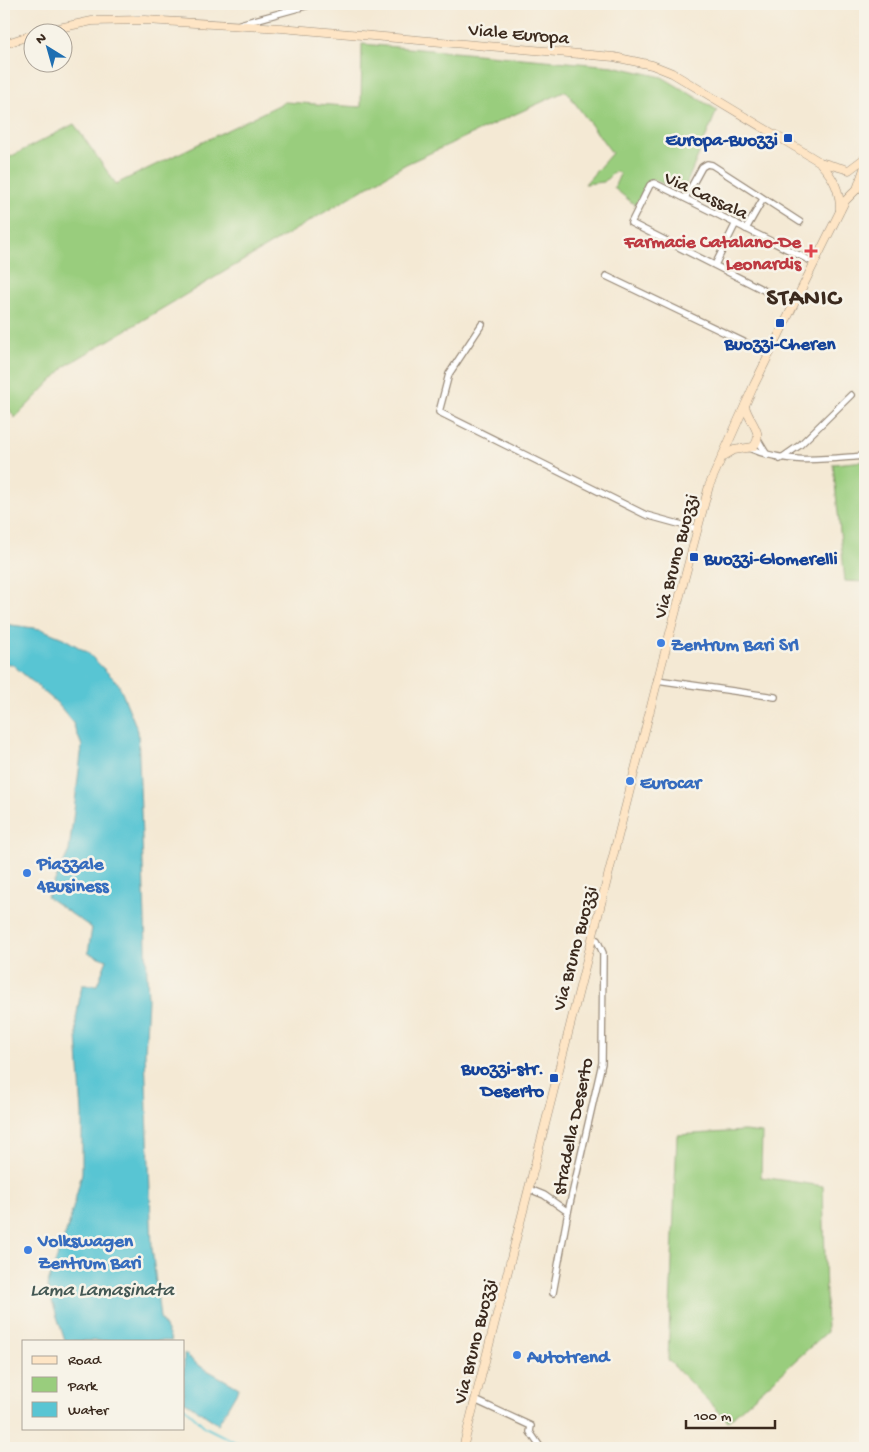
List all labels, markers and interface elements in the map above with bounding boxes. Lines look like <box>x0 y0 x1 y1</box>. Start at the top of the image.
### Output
street label: Viale Europa <box>466 20 571 51</box>
north arrow <box>22 22 72 72</box>
text: N <box>33 30 50 49</box>
place label: Europa-Buozzi <box>665 130 778 153</box>
marker: Europa-Buozzi <box>782 132 794 144</box>
street label: Via Cassala <box>659 167 752 227</box>
place label: Farmacie Catalano-De Leonardis <box>623 232 802 277</box>
marker: Farmacie Catalano-De Leonardis <box>805 245 817 257</box>
district label: STANIC <box>767 285 842 314</box>
marker: Buozzi-Cheren <box>774 317 786 329</box>
place label: Buozzi-Cheren <box>723 334 837 357</box>
street label: Via Bruno Buozzi <box>649 492 705 623</box>
place label: Buozzi-Glomerelli <box>703 549 838 572</box>
marker: Buozzi-Glomerelli <box>688 551 700 563</box>
place label: Zentrum Bari Srl <box>671 635 799 658</box>
marker: Zentrum Bari Srl <box>655 637 667 649</box>
place label: Eurocar <box>640 773 703 796</box>
marker: Eurocar <box>624 775 636 787</box>
place label: Piazzale 4Business <box>36 854 110 899</box>
marker: Piazzale 4Business <box>21 867 33 879</box>
street label: Via Bruno Buozzi <box>548 884 604 1015</box>
street label: stradella Deserto <box>549 1056 600 1197</box>
place label: Buozzi-str. Deserto <box>460 1059 544 1104</box>
marker: Buozzi-str. Deserto <box>548 1072 560 1084</box>
place label: Volkswagen Zentrum Bari <box>37 1231 142 1276</box>
marker: Volkswagen Zentrum Bari <box>22 1244 34 1256</box>
street label: Via Bruno Buozzi <box>450 1277 503 1408</box>
water label: Lama Lamasinata <box>30 1280 176 1303</box>
legend <box>22 1340 185 1430</box>
place label: Autotrend <box>526 1347 611 1370</box>
marker: Autotrend <box>511 1349 523 1361</box>
text: Road <box>68 1352 102 1370</box>
text: Park <box>67 1378 98 1396</box>
scale bar <box>686 1397 775 1429</box>
text: Water <box>68 1402 110 1420</box>
text: 100 m <box>693 1408 732 1426</box>

